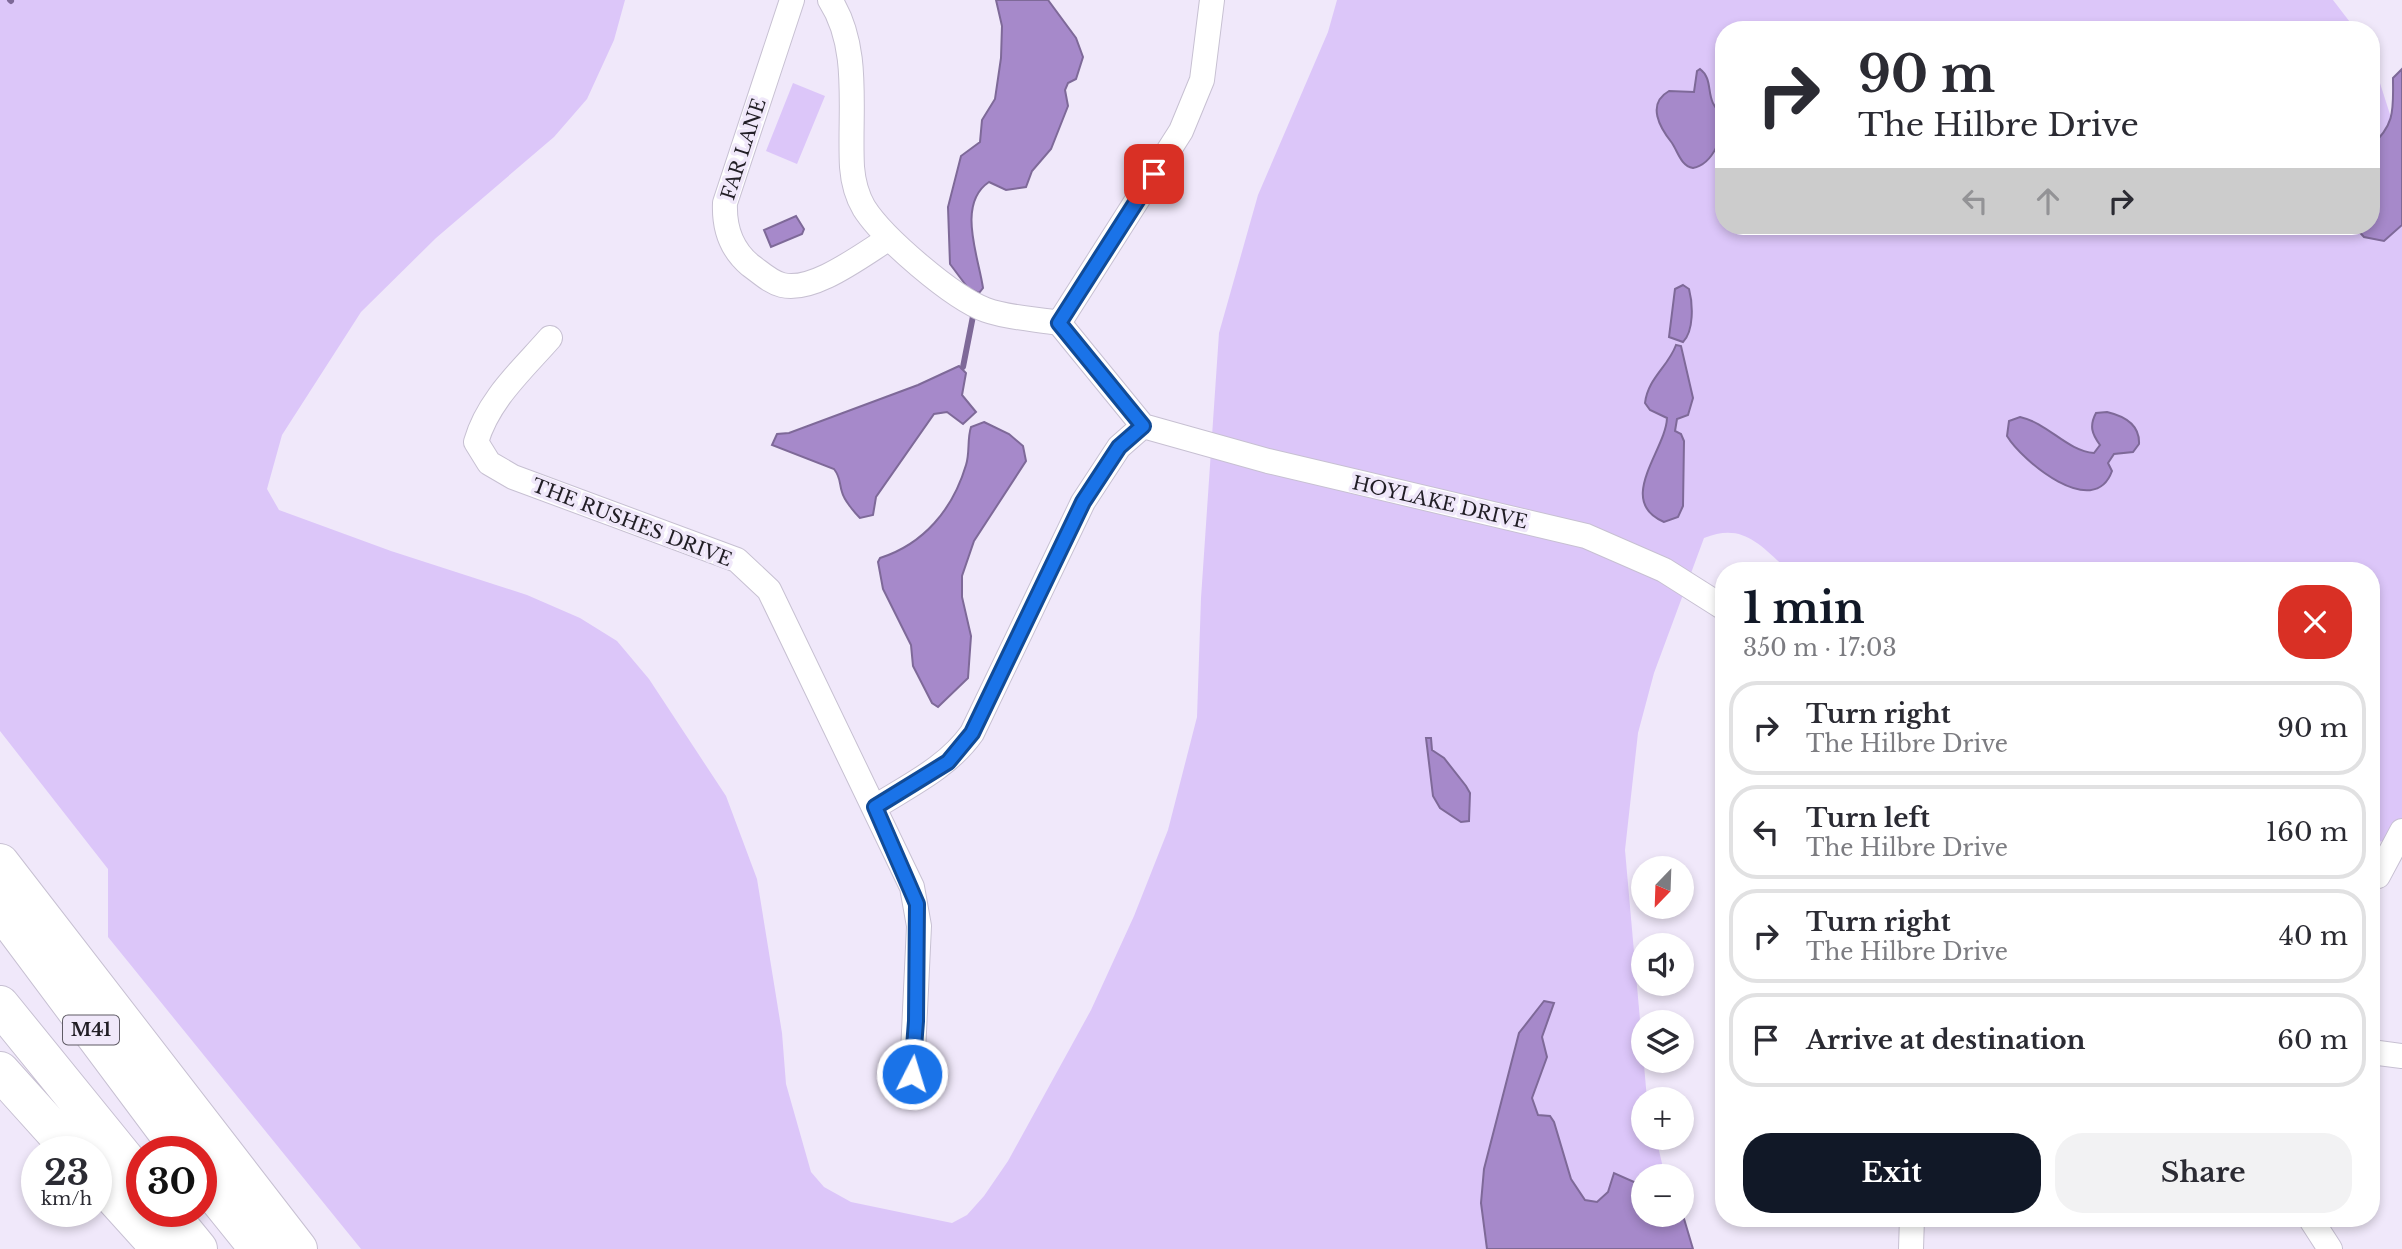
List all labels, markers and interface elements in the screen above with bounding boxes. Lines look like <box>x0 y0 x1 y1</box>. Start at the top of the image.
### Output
text: 90 m <box>1858 44 1995 105</box>
icon: right <box>1743 49 1834 140</box>
street label: FAR LANE <box>716 96 771 203</box>
text: The Hilbre Drive <box>1858 105 2139 145</box>
pin <box>1124 144 1184 204</box>
icon: arrive <box>1135 155 1173 193</box>
icon: left <box>1956 182 1994 220</box>
icon: ahead <box>2029 182 2067 220</box>
icon: right <box>2102 182 2140 220</box>
street label: HOYLAKE DRIVE <box>1350 471 1530 534</box>
street label: THE RUSHES DRIVE <box>529 474 735 571</box>
text: 1 min <box>1743 582 1865 634</box>
button: close <box>2278 585 2352 659</box>
text: 350 m · 17:03 <box>1743 634 1897 662</box>
text: Turn right <box>1806 698 1951 730</box>
icon: right <box>1747 709 1785 747</box>
text: 90 m <box>2277 712 2348 744</box>
text: The Hilbre Drive <box>1806 730 2008 758</box>
text: Turn left <box>1806 802 1930 834</box>
icon: left <box>1747 813 1785 851</box>
text: 160 m <box>2266 816 2348 848</box>
text: The Hilbre Drive <box>1806 834 2008 862</box>
north arrow <box>1631 856 1694 919</box>
map controls <box>1631 856 1694 1227</box>
text: Turn right <box>1806 906 1951 938</box>
icon: right <box>1747 917 1785 955</box>
text: 40 m <box>2279 920 2348 952</box>
button: sound <box>1631 933 1694 996</box>
text: The Hilbre Drive <box>1806 938 2008 966</box>
button: layers <box>1631 1010 1694 1073</box>
road number: M41 <box>63 1015 119 1044</box>
icon: arrive <box>1747 1021 1785 1059</box>
text: Arrive at destination <box>1806 1024 2086 1056</box>
text: 60 m <box>2277 1024 2348 1056</box>
position arrow <box>875 1037 949 1111</box>
button: + <box>1631 1087 1694 1150</box>
button: Exit <box>1743 1133 2041 1213</box>
button: Share <box>2055 1133 2352 1213</box>
speed limit sign: 30 <box>126 1136 217 1227</box>
text: 23 <box>44 1151 89 1194</box>
button: − <box>1631 1164 1694 1227</box>
text: km/h <box>41 1188 92 1210</box>

